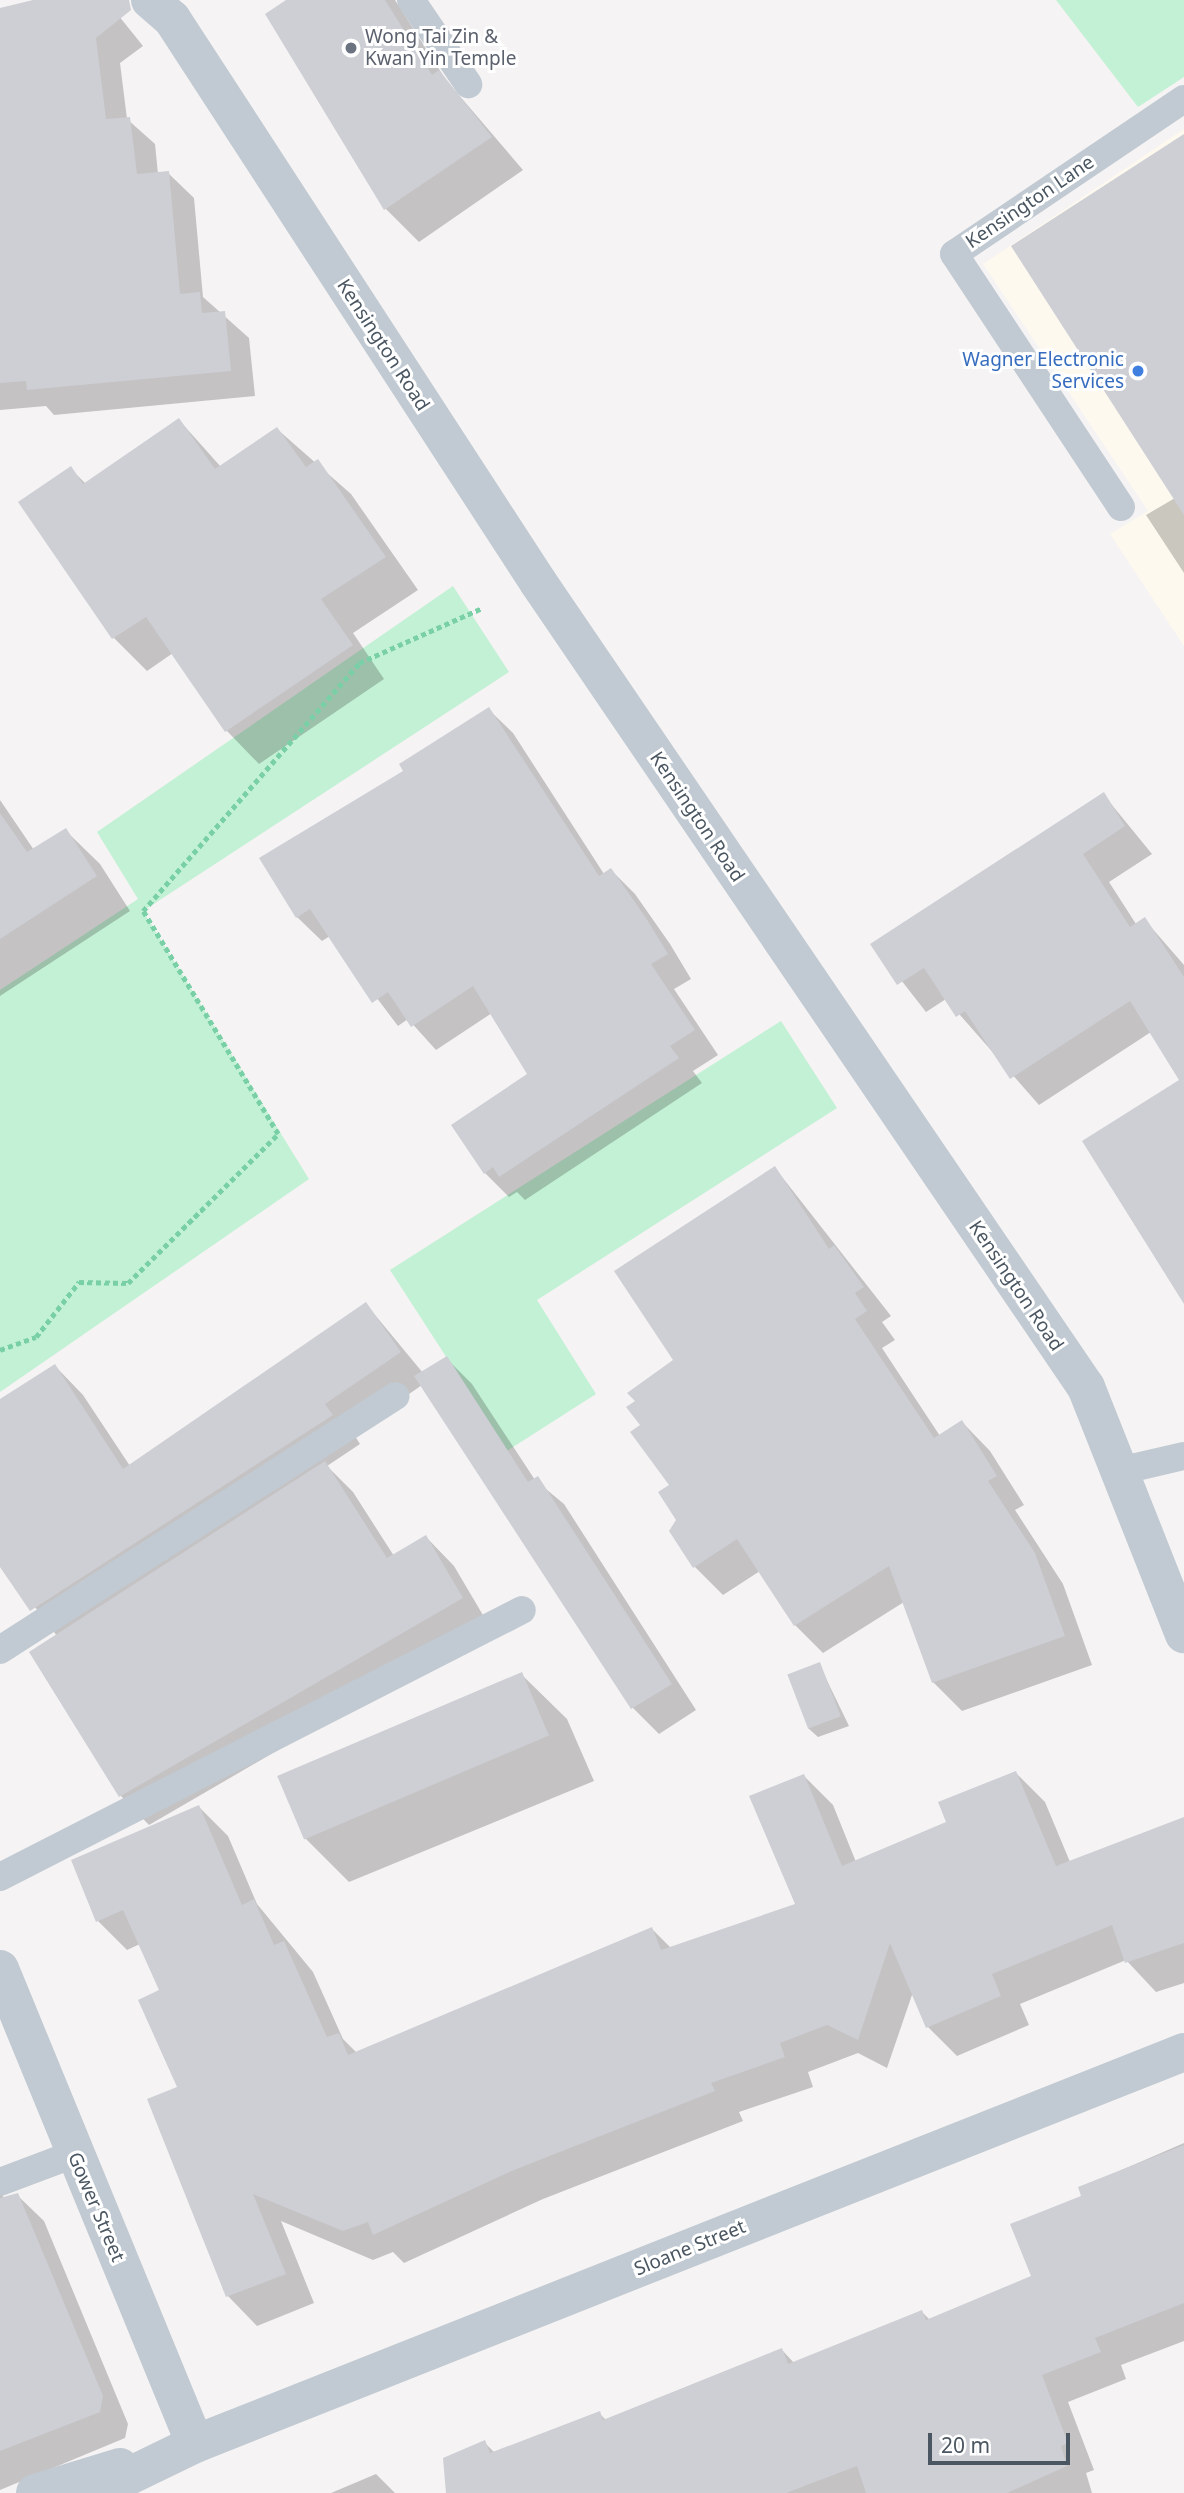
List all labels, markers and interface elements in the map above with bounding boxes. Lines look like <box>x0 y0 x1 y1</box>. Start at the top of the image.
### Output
place label: Wong Tai Zin & Kwan Yin Temple <box>365 26 516 70</box>
marker: Wong Tai Zin & Kwan Yin Temple <box>343 40 359 56</box>
street label: Kensington Lane <box>962 151 1098 253</box>
street label: Kensington Road <box>332 275 434 415</box>
place label: Wagner Electronic Services <box>962 349 1124 393</box>
marker: Wagner Electronic Services <box>1130 363 1146 379</box>
street label: Kensington Road <box>645 747 749 887</box>
street label: Kensington Road <box>964 1216 1068 1356</box>
street label: Gower Street <box>63 2149 129 2265</box>
street label: Sloane Street <box>631 2215 749 2281</box>
scale bar <box>932 2420 1074 2464</box>
text: 20 m <box>941 2431 990 2459</box>

